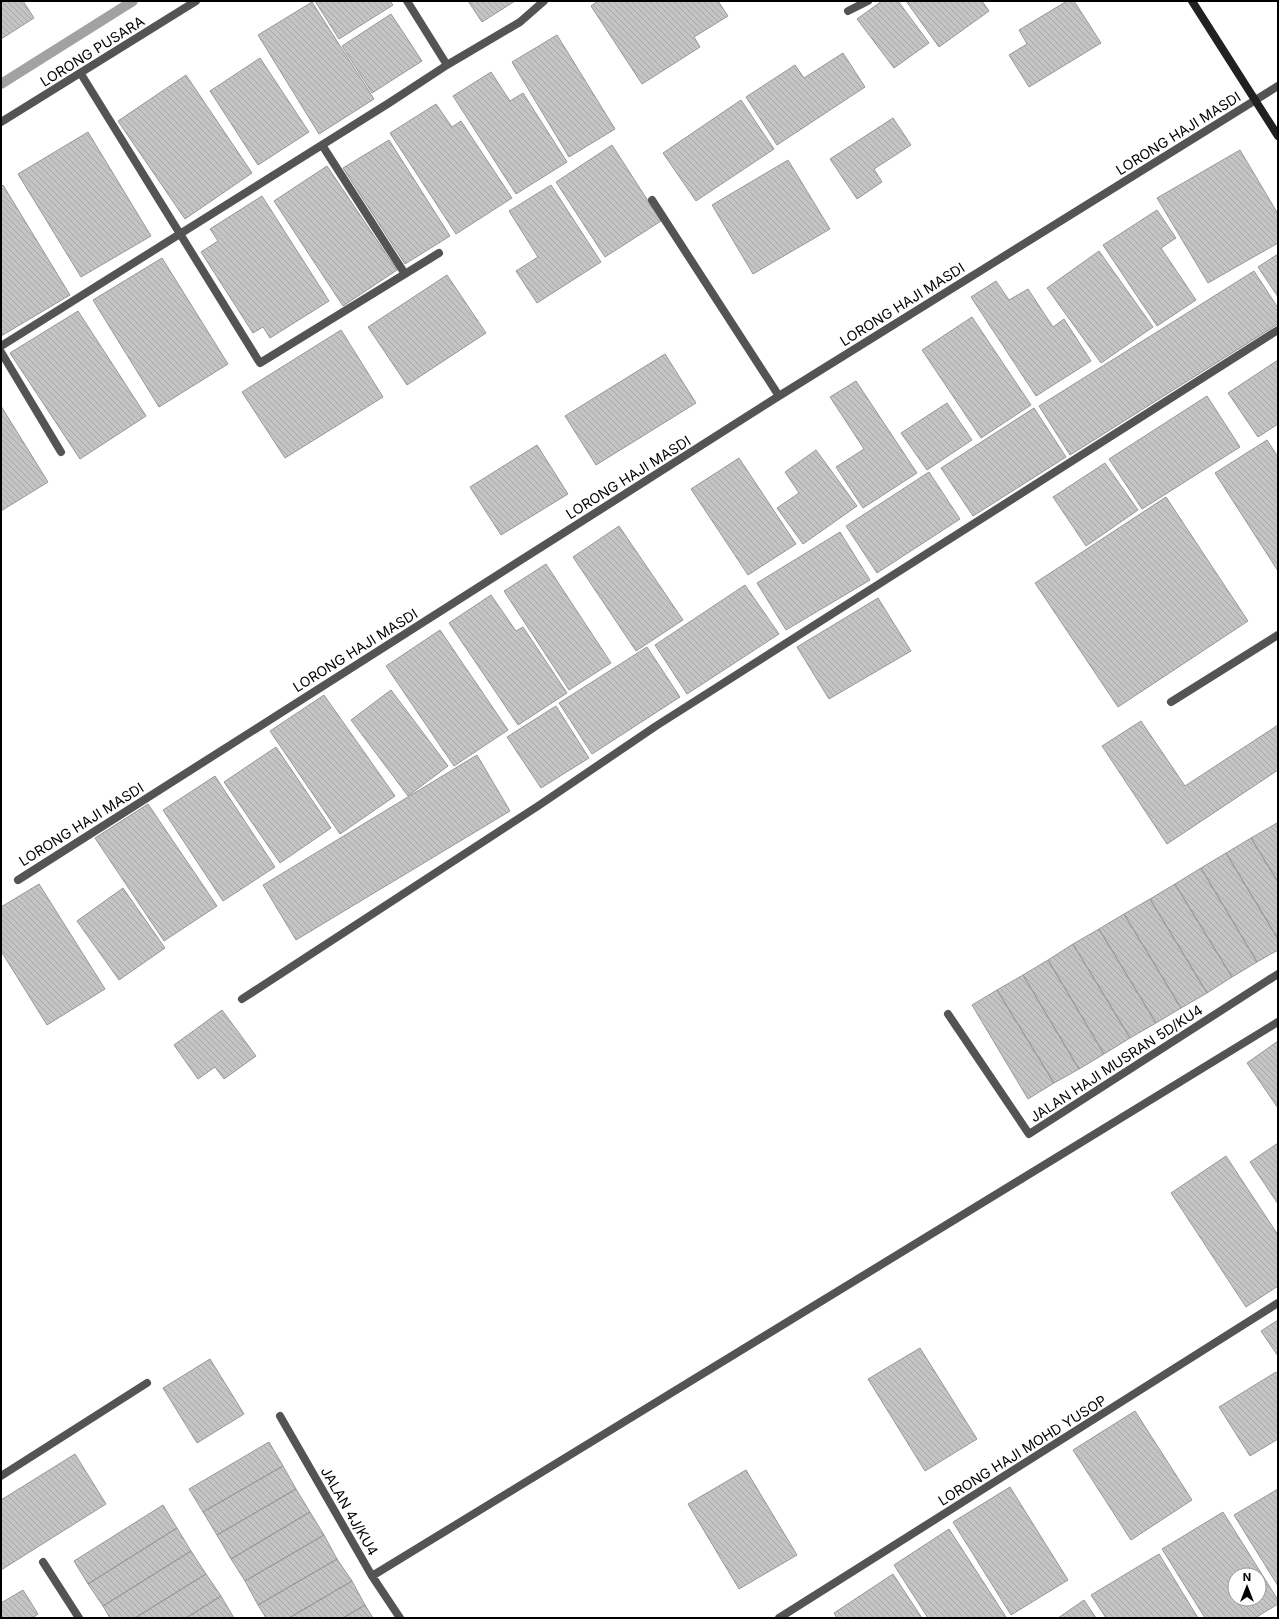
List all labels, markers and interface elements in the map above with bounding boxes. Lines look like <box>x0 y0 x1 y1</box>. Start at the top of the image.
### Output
street label: LORONG PUSARA <box>37 12 147 90</box>
street label: LORONG HAJI MASDI <box>1113 88 1243 178</box>
street label: LORONG HAJI MASDI <box>837 259 967 349</box>
street label: LORONG HAJI MASDI <box>563 432 693 522</box>
street label: LORONG HAJI MASDI <box>290 605 420 695</box>
street label: LORONG HAJI MASDI <box>16 779 146 869</box>
street label: JALAN HAJI MUSRAN 5D/KU4 <box>1027 1001 1205 1125</box>
street label: LORONG HAJI MOHD YUSOP <box>935 1391 1109 1509</box>
street label: JALAN 4J/KU4 <box>318 1464 382 1558</box>
north arrow <box>1227 1567 1267 1607</box>
text: N <box>1243 1570 1251 1584</box>

